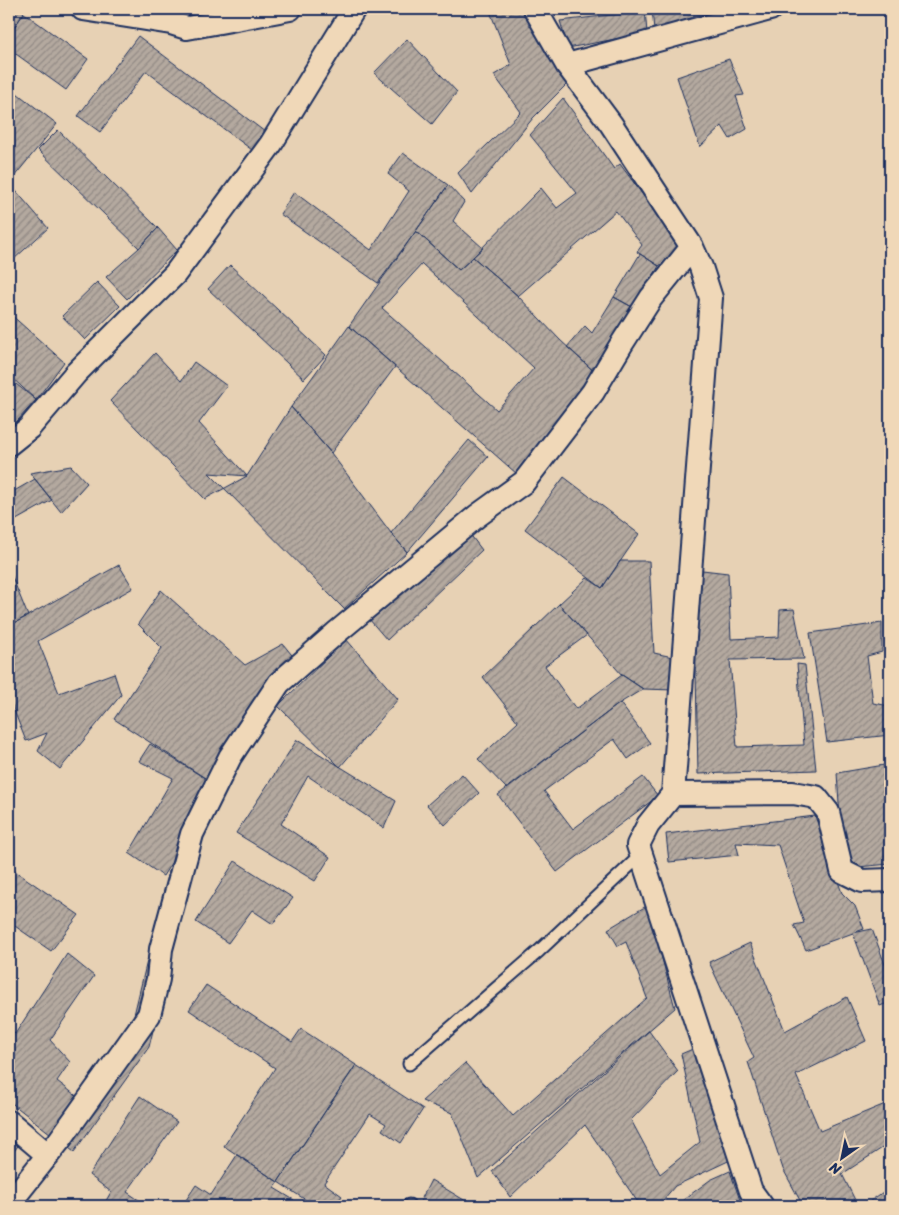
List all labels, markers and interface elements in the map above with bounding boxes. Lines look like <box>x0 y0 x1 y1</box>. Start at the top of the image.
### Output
north arrow <box>816 1132 866 1182</box>
text: N <box>824 1155 847 1182</box>

